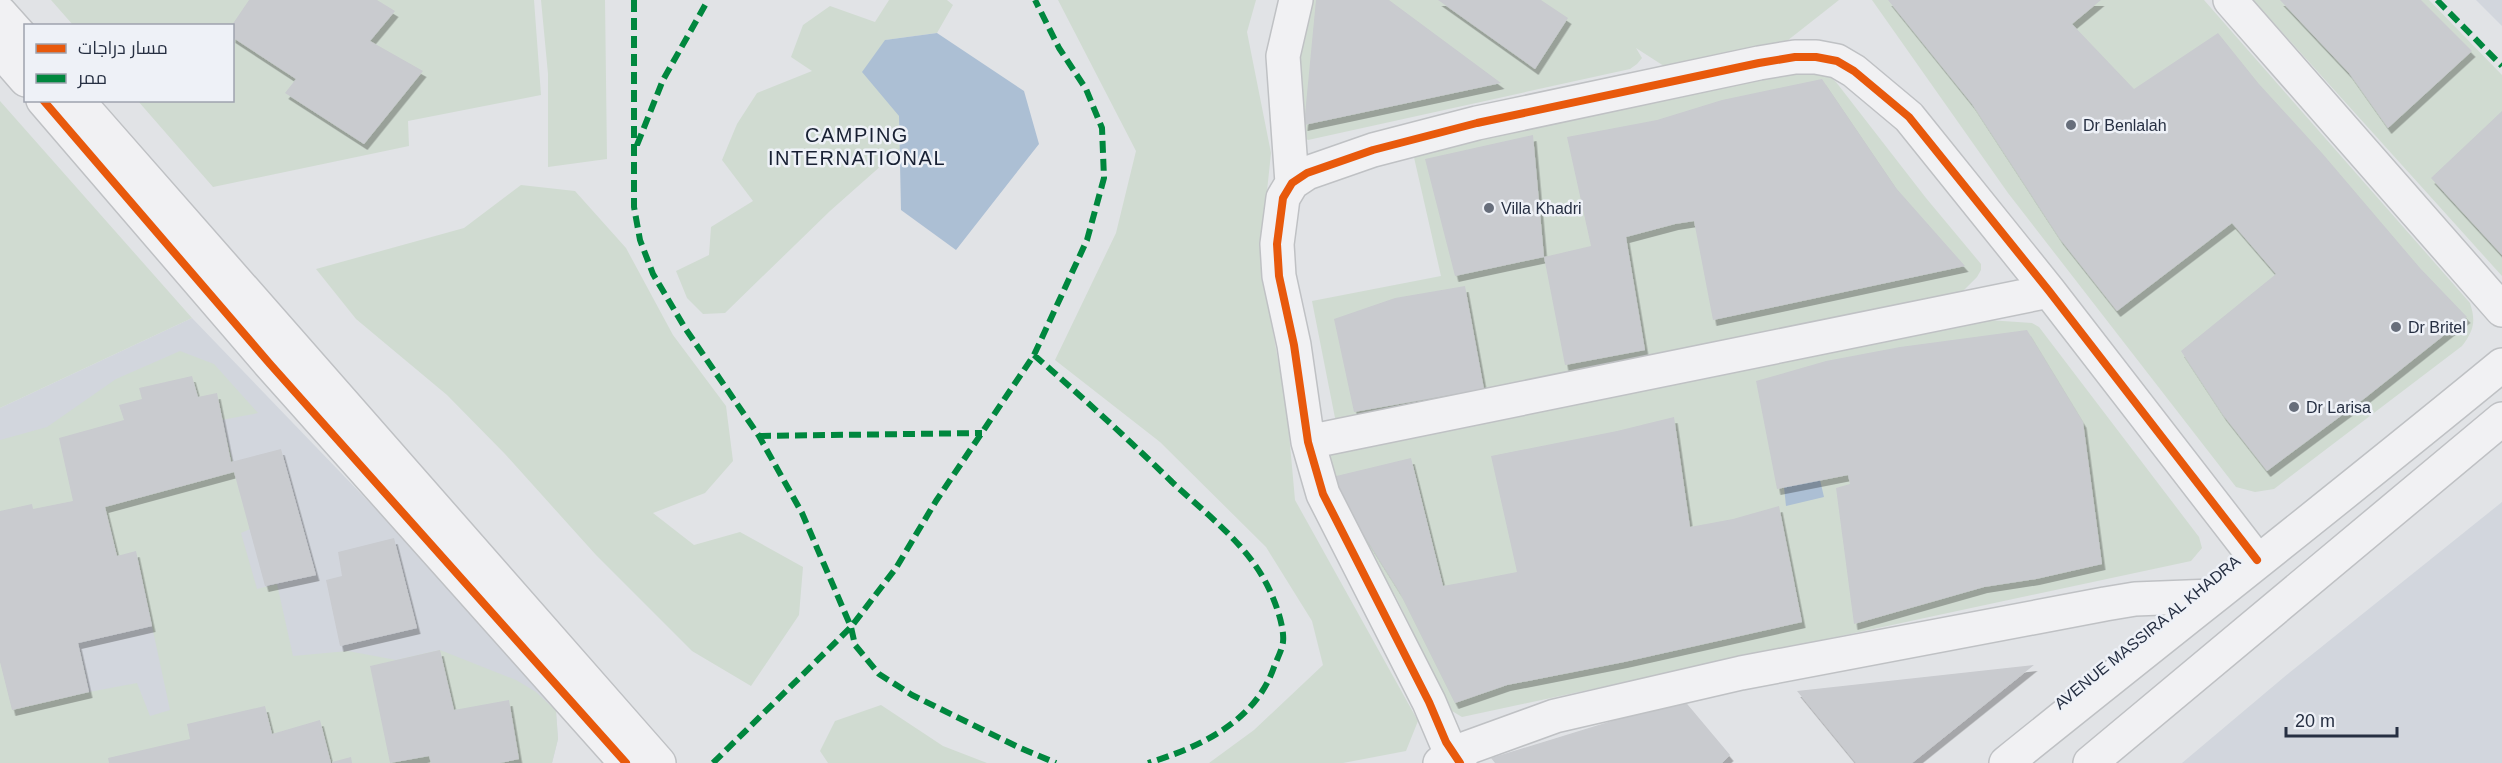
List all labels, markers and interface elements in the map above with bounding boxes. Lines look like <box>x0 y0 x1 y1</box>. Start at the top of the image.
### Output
legend <box>24 24 234 102</box>
text: مسار دراجات <box>78 38 168 59</box>
text: ممر <box>77 68 107 89</box>
place label: Dr Benlalah <box>2083 117 2167 134</box>
marker: Dr Benlalah <box>2064 118 2078 132</box>
district label: CAMPING INTERNATIONAL <box>768 124 946 169</box>
place label: Villa Khadri <box>1501 200 1582 217</box>
marker: Villa Khadri <box>1482 201 1496 215</box>
place label: Dr Britel <box>2408 319 2466 336</box>
marker: Dr Britel <box>2389 320 2403 334</box>
place label: Dr Larisa <box>2306 399 2371 416</box>
marker: Dr Larisa <box>2287 400 2301 414</box>
street label: AVENUE MASSIRA AL KHADRA <box>2051 552 2244 713</box>
scale bar <box>2286 700 2397 738</box>
text: 20 m <box>2295 711 2335 731</box>

